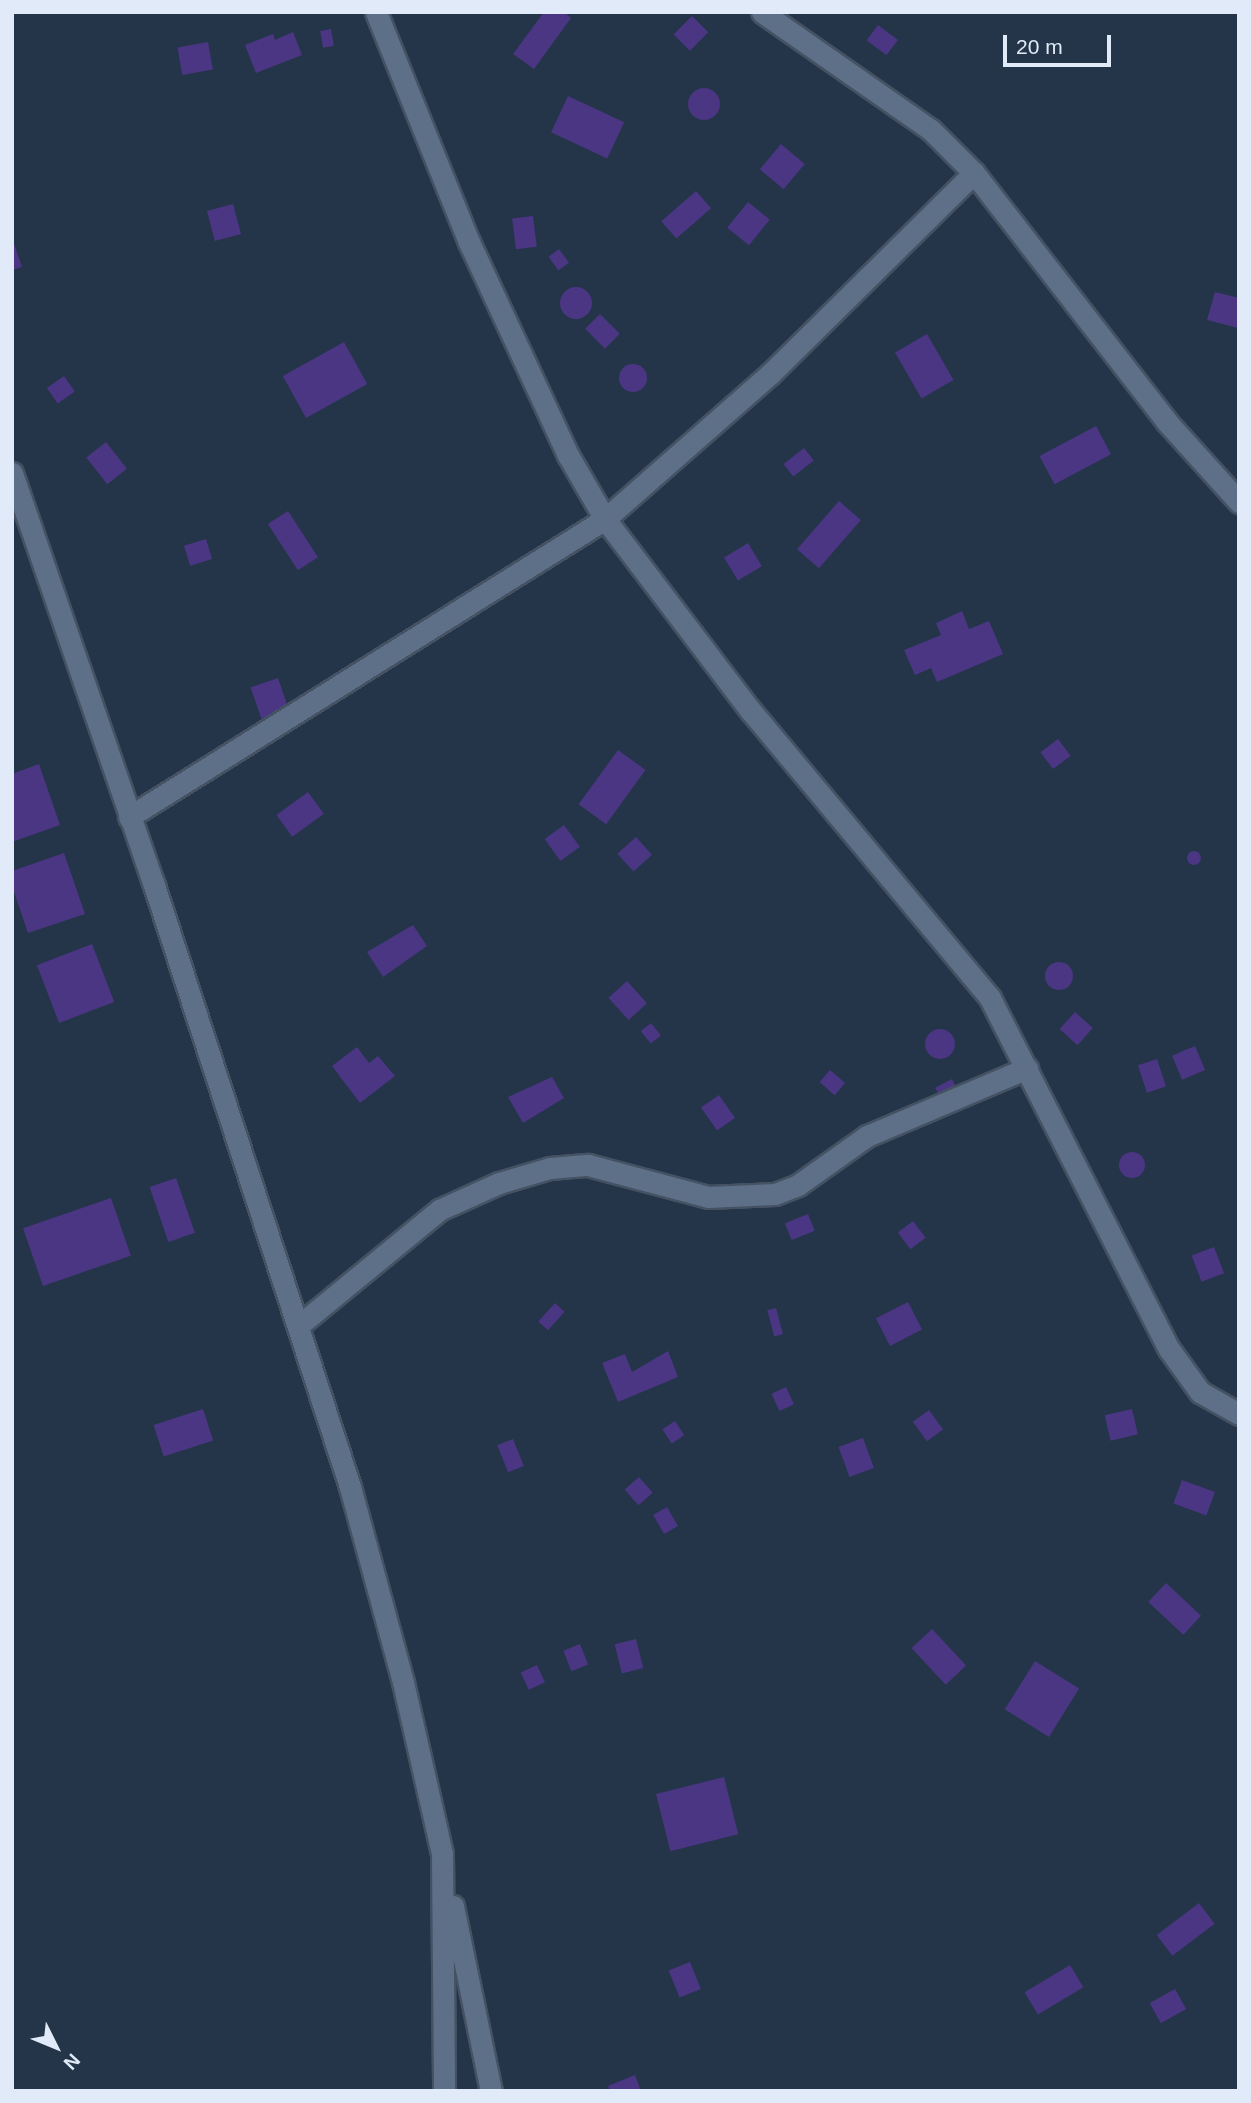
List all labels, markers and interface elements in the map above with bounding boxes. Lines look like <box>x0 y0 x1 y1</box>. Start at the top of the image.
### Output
scale bar <box>1006 21 1114 65</box>
text: 20 m <box>1016 35 1063 58</box>
north arrow <box>21 2012 91 2082</box>
text: N <box>59 2049 84 2074</box>

